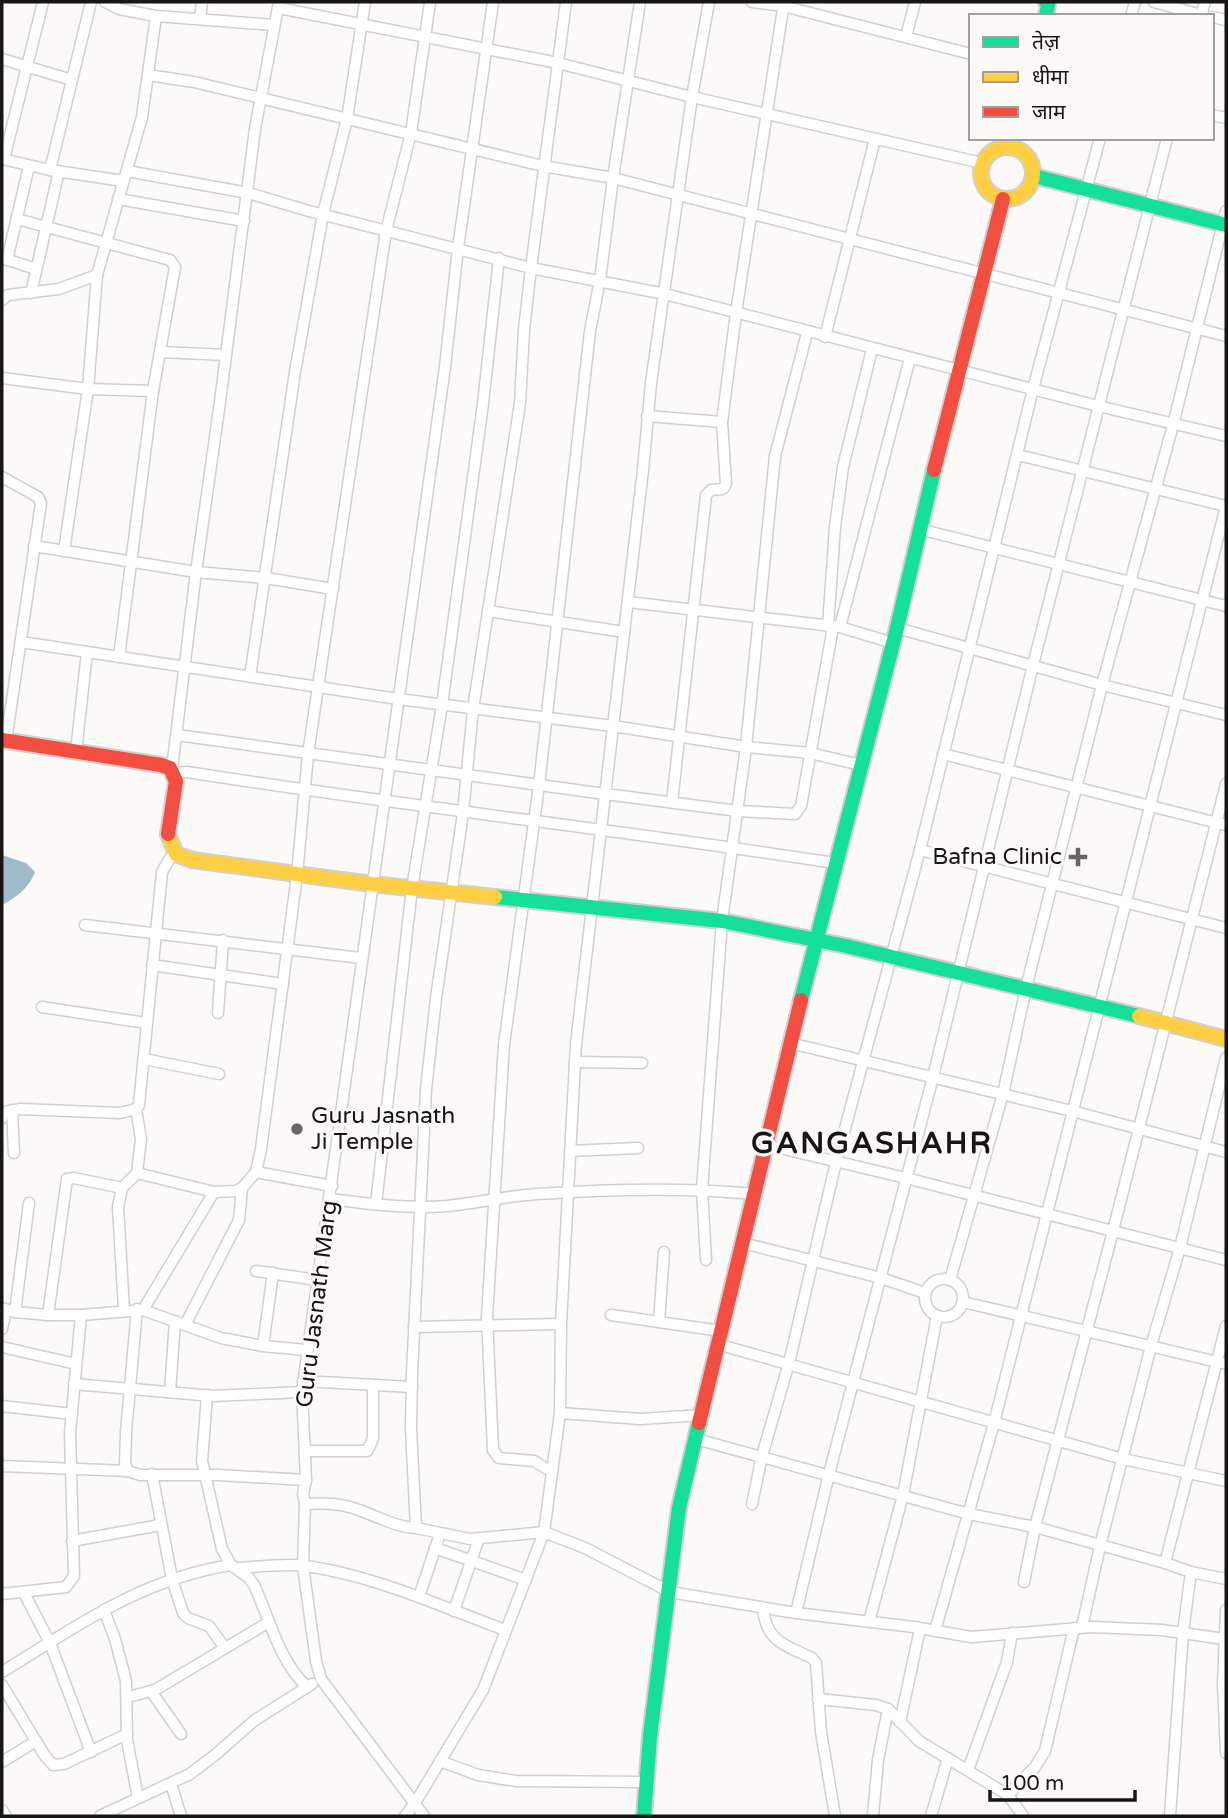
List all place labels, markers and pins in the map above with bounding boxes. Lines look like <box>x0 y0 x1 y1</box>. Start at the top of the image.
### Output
place label: Bafna Clinic <box>932 843 1062 871</box>
marker: Bafna Clinic <box>1068 847 1088 867</box>
place label: Guru Jasnath Ji Temple <box>311 1102 455 1156</box>
marker: Guru Jasnath Ji Temple <box>289 1121 305 1137</box>

